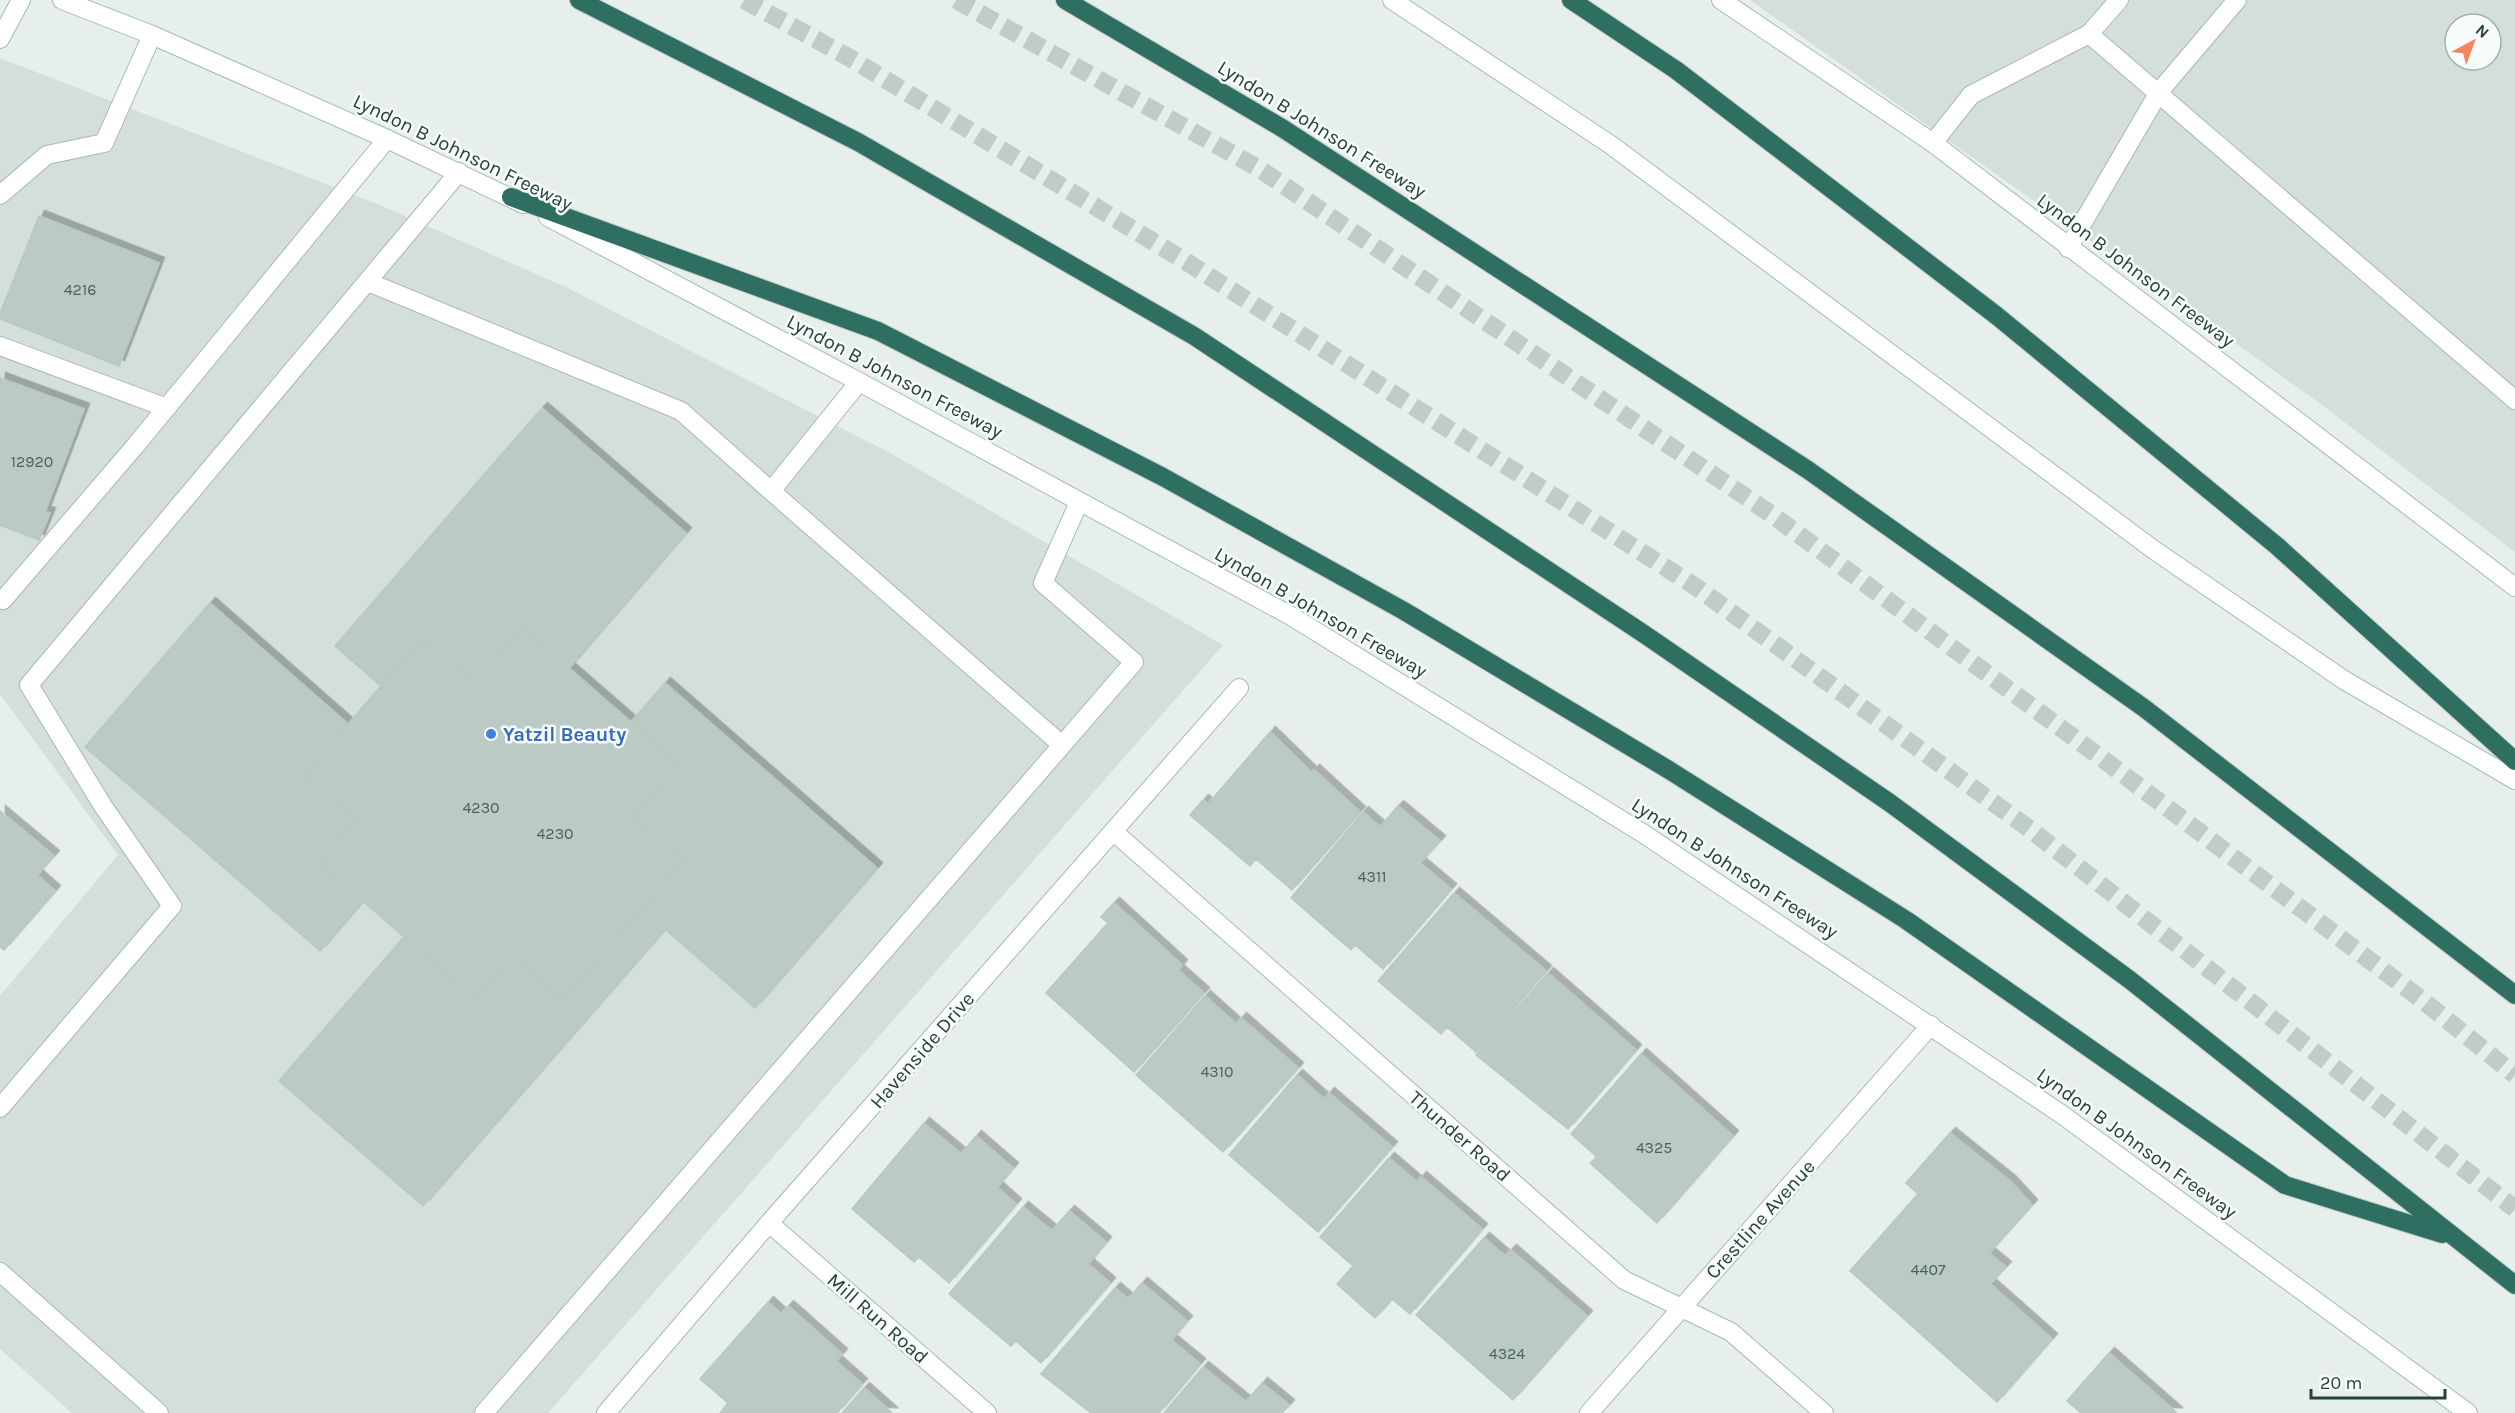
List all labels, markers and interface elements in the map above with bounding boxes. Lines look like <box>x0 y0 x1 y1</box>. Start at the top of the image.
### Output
north arrow <box>2443 12 2503 72</box>
text: N <box>2472 20 2493 42</box>
street label: Lyndon B Johnson Freeway <box>1213 56 1430 203</box>
street label: Lyndon B Johnson Freeway <box>349 89 576 216</box>
street label: Lyndon B Johnson Freeway <box>2032 189 2239 352</box>
house number: 4216 <box>64 280 96 299</box>
street label: Lyndon B Johnson Freeway <box>783 310 1007 443</box>
house number: 12920 <box>11 452 53 471</box>
street label: Lyndon B Johnson Freeway <box>1210 542 1431 683</box>
place label: Yatzil Beauty <box>503 723 626 746</box>
marker: Yatzil Beauty <box>484 727 498 741</box>
street label: Lyndon B Johnson Freeway <box>1627 793 1842 944</box>
house number: 4230 <box>462 798 500 817</box>
house number: 4230 <box>536 824 574 843</box>
house number: 4311 <box>1358 867 1386 886</box>
street label: Havenside Drive <box>866 987 979 1113</box>
house number: 4310 <box>1200 1062 1234 1081</box>
street label: Lyndon B Johnson Freeway <box>2032 1063 2241 1224</box>
street label: Thunder Road <box>1404 1086 1515 1187</box>
house number: 4325 <box>1636 1138 1672 1157</box>
street label: Crestline Avenue <box>1701 1155 1820 1284</box>
house number: 4407 <box>1911 1260 1946 1279</box>
street label: Mill Run Road <box>823 1268 933 1368</box>
house number: 4324 <box>1489 1344 1525 1363</box>
scale bar <box>2311 1362 2444 1400</box>
text: 20 m <box>2320 1372 2362 1394</box>

